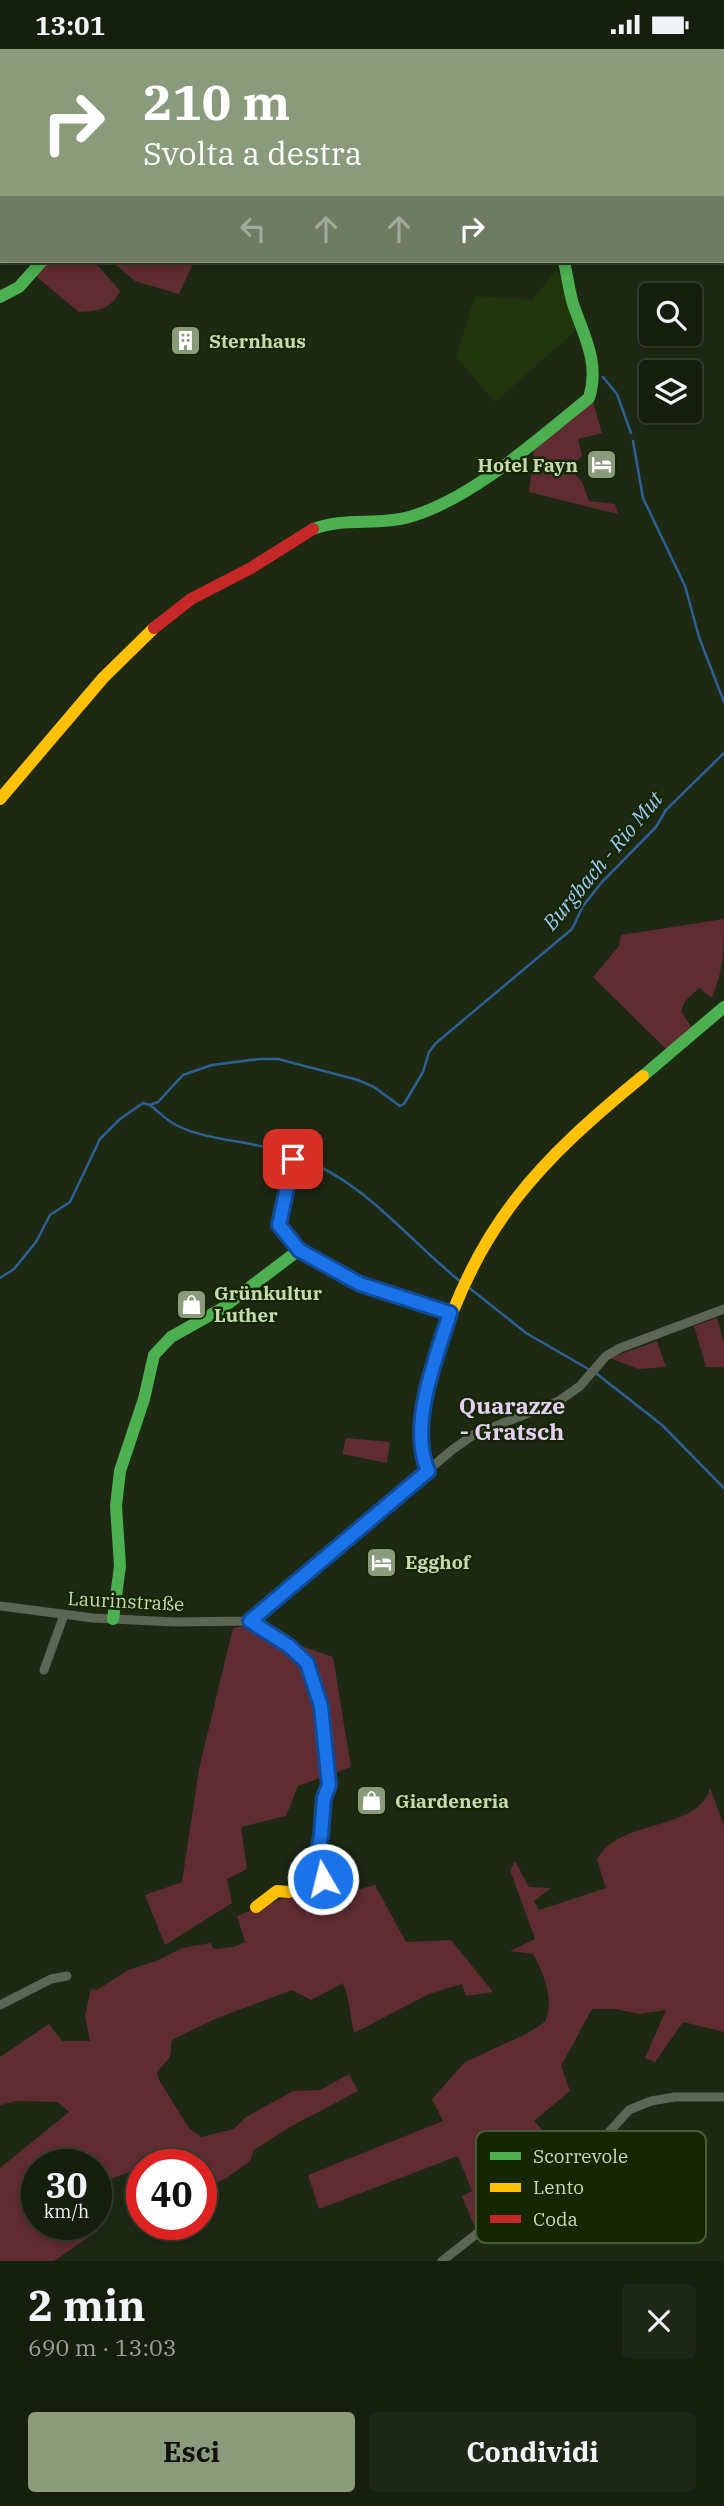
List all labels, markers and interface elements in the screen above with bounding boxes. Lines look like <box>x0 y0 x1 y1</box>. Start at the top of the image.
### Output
text: 13:01 <box>35 8 105 42</box>
text: 210 m <box>143 70 290 133</box>
icon: right <box>28 77 119 168</box>
text: Svolta a destra <box>143 132 362 174</box>
icon: left <box>234 210 272 248</box>
icon: ahead <box>307 210 345 248</box>
icon: ahead <box>380 210 418 248</box>
icon: right <box>453 210 491 248</box>
map controls <box>639 283 702 423</box>
button: search <box>639 283 702 346</box>
building icon: Sternhaus <box>169 324 203 358</box>
place label: Sternhaus <box>209 329 306 353</box>
button: layers <box>639 360 702 423</box>
hotel icon: Hotel Fayn <box>584 448 618 482</box>
place label: Hotel Fayn <box>478 453 578 477</box>
water label: Burgbach - Rio Mut <box>535 785 669 936</box>
pin <box>263 1129 323 1189</box>
icon: arrive <box>274 1140 312 1178</box>
place label: Grünkultur Luther <box>214 1281 323 1327</box>
shop icon: Grünkultur Luther <box>174 1287 208 1321</box>
district label: Quarazze - Gratsch <box>459 1390 565 1446</box>
hotel icon: Egghof <box>365 1545 399 1579</box>
place label: Egghof <box>405 1550 472 1574</box>
street label: Laurinstraße <box>67 1586 185 1616</box>
shop icon: Giardeneria <box>355 1784 389 1818</box>
place label: Giardeneria <box>395 1789 509 1813</box>
position arrow <box>286 1842 360 1916</box>
legend <box>476 2131 706 2243</box>
text: Scorrevole <box>533 2144 628 2168</box>
speed limit sign: 40 <box>126 2149 217 2240</box>
text: 30 <box>45 2162 88 2208</box>
text: Lento <box>533 2175 584 2199</box>
text: km/h <box>44 2200 89 2223</box>
text: Coda <box>533 2207 578 2231</box>
text: 2 min <box>28 2278 146 2333</box>
button: close <box>622 2284 696 2358</box>
text: 690 m · 13:03 <box>28 2332 177 2362</box>
button: Esci <box>28 2412 355 2492</box>
button: Condividi <box>369 2412 696 2492</box>

